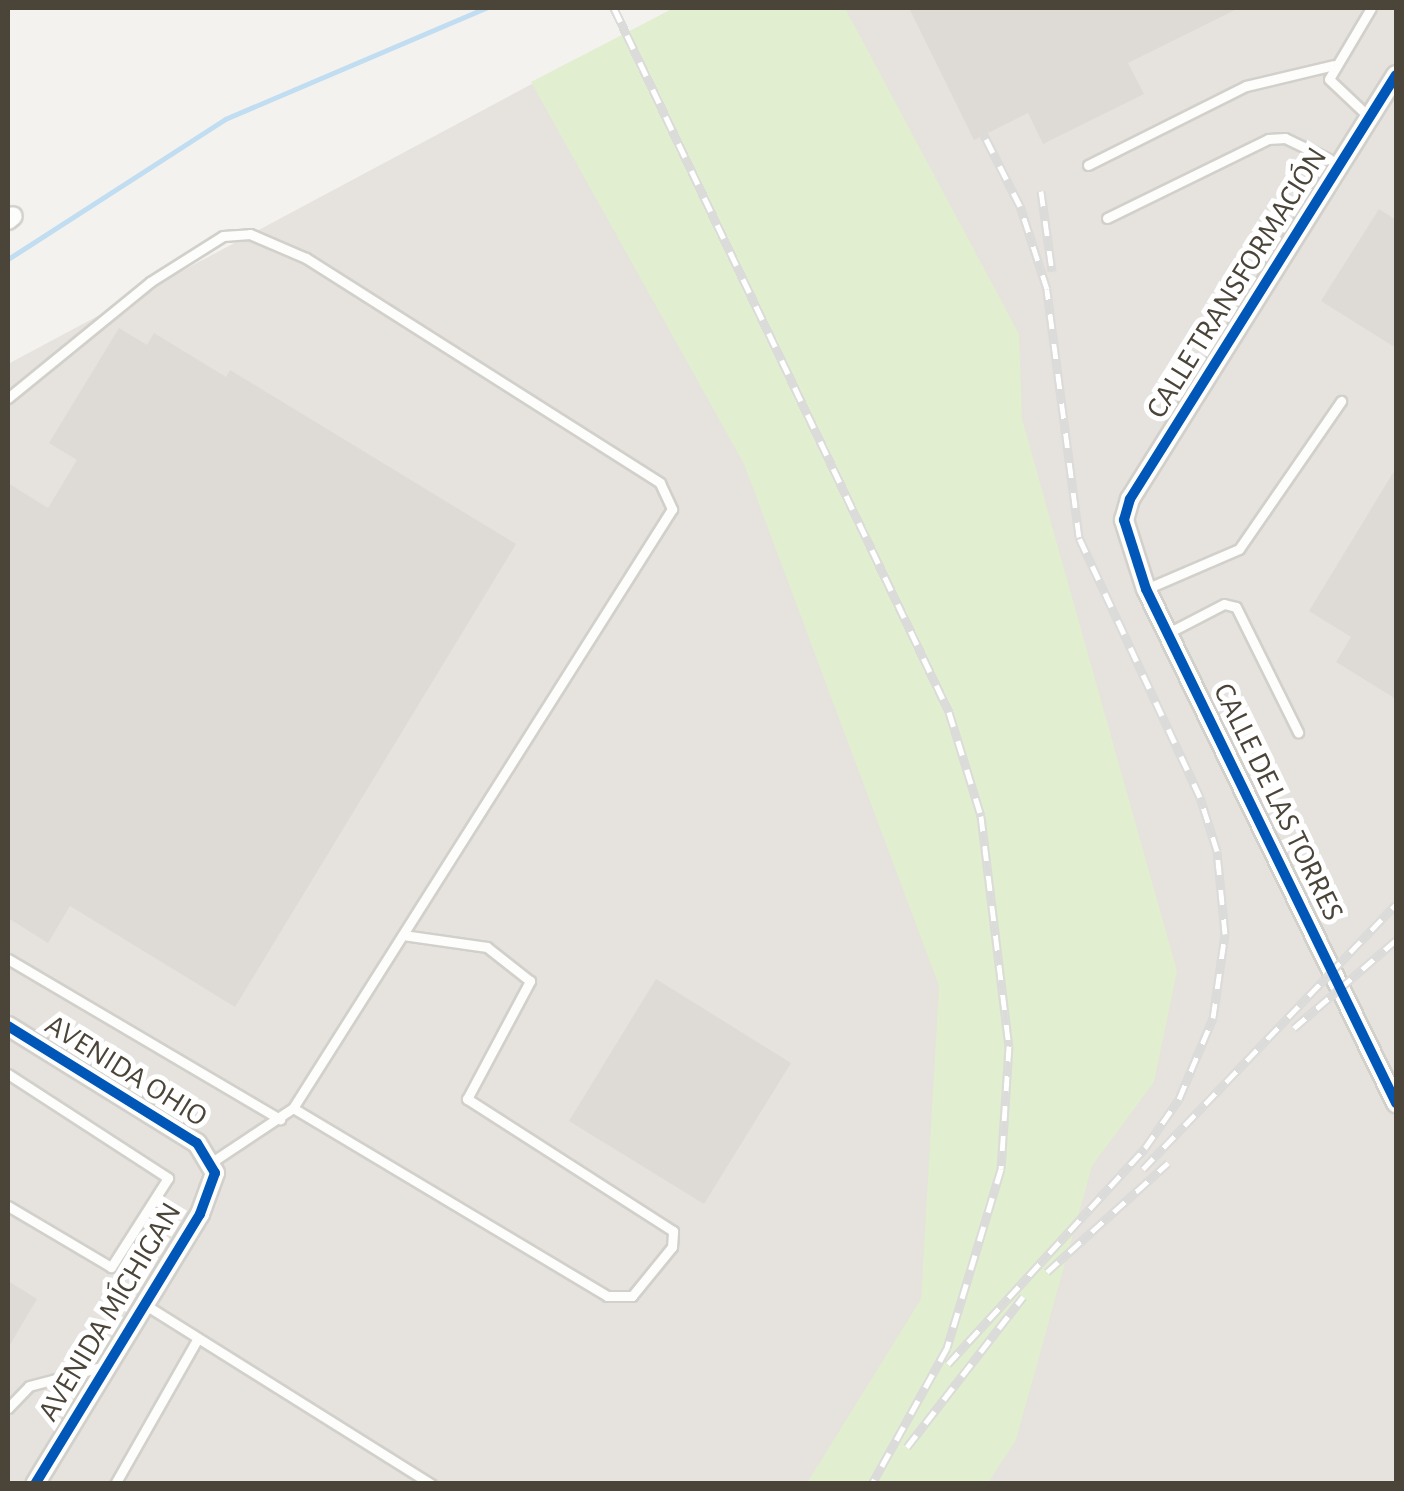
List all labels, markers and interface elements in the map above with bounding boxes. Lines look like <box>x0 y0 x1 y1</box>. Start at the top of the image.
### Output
street label: CALLE TRANSFORMACIÓN <box>1139 141 1335 425</box>
street label: CALLE DE LAS TORRES <box>1205 677 1351 927</box>
street label: AVENIDA OHIO <box>38 1007 214 1135</box>
street label: AVENIDA MÍCHIGAN <box>31 1196 189 1428</box>

